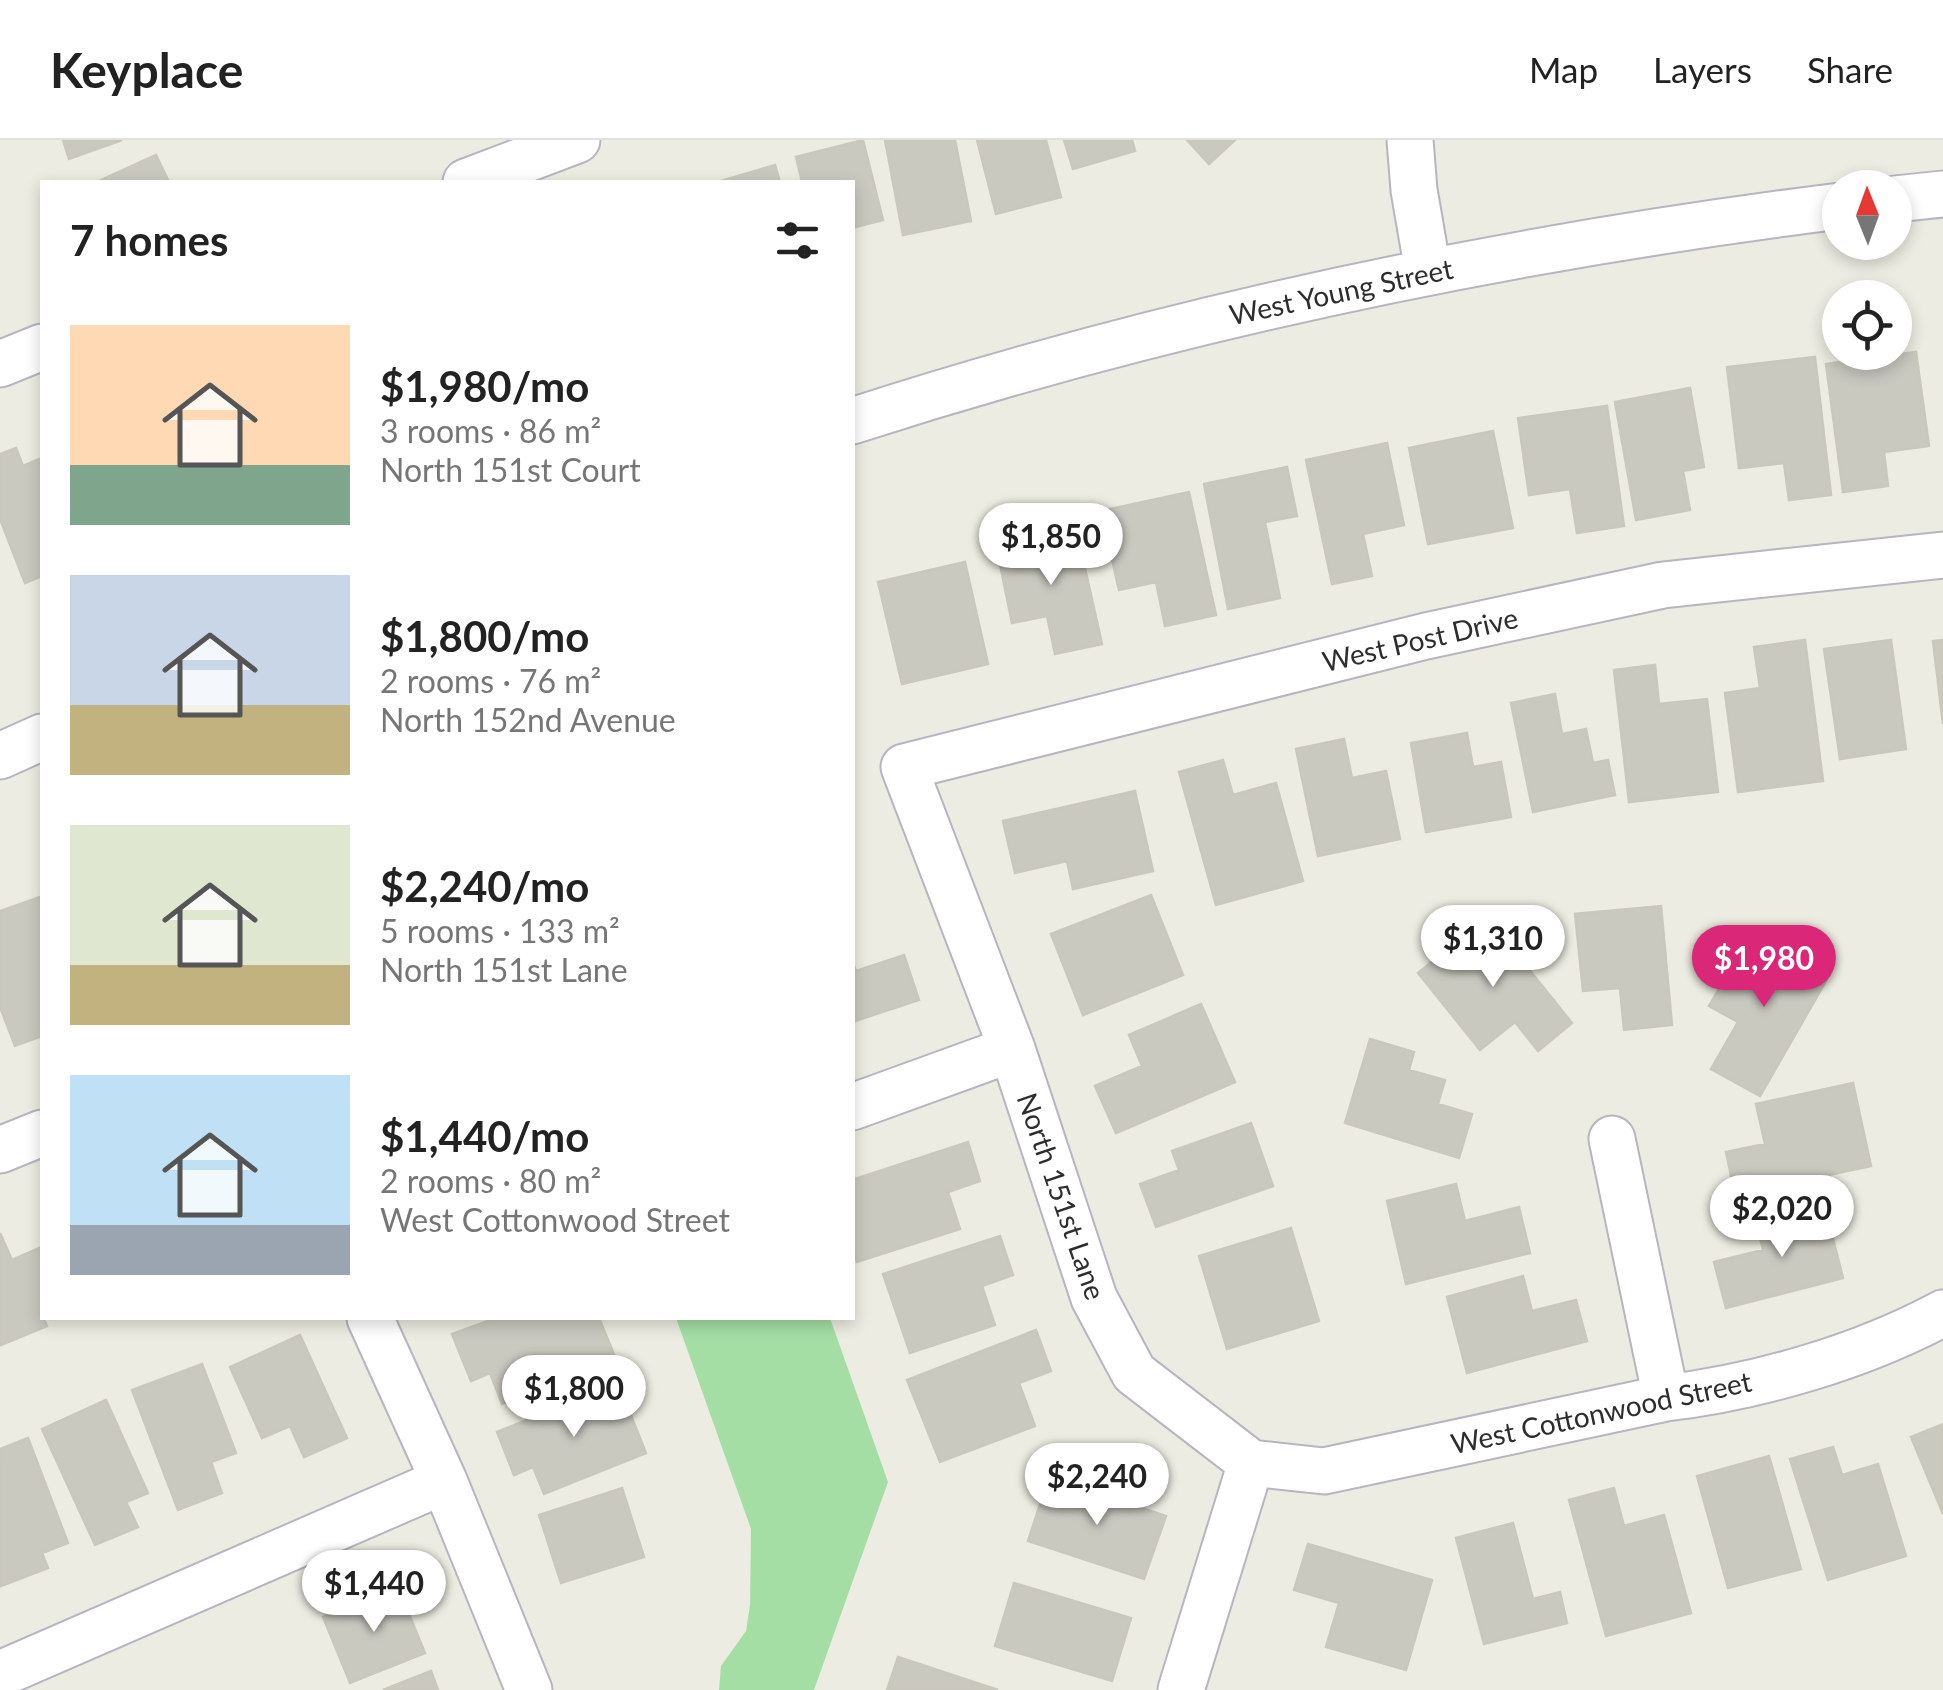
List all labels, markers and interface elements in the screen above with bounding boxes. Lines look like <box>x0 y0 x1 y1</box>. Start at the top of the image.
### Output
text: Keyplace <box>50 41 243 98</box>
text: Map <box>1529 48 1598 90</box>
text: Layers <box>1653 48 1752 90</box>
text: Share <box>1807 48 1893 90</box>
north arrow <box>1822 170 1912 260</box>
map controls <box>1822 170 1912 370</box>
icon: filters <box>770 213 825 268</box>
text: 7 homes <box>70 215 228 265</box>
street label: West Young Street <box>1226 251 1456 331</box>
button: locate <box>1822 280 1912 370</box>
text: $1,980/mo <box>380 361 589 411</box>
icon: home <box>150 365 270 485</box>
text: 3 rooms · 86 m² <box>380 411 601 450</box>
text: North 151st Court <box>380 450 641 489</box>
pin: $1,850 <box>970 503 1132 588</box>
text: $1,850 <box>1001 516 1101 555</box>
street label: West Post Drive <box>1319 600 1521 678</box>
text: $1,800/mo <box>380 611 589 661</box>
icon: home <box>150 615 270 735</box>
text: 2 rooms · 76 m² <box>380 661 601 700</box>
text: North 152nd Avenue <box>380 700 676 739</box>
text: $2,240/mo <box>380 861 589 911</box>
icon: home <box>150 865 270 985</box>
pin: $1,310 <box>1412 905 1574 990</box>
text: 5 rooms · 133 m² <box>380 911 620 950</box>
text: $1,310 <box>1443 918 1543 957</box>
pin: $1,980 <box>1683 925 1845 1010</box>
text: $1,980 <box>1714 938 1814 977</box>
text: North 151st Lane <box>380 950 628 989</box>
street label: North 151st Lane <box>1011 1088 1113 1304</box>
text: $1,440/mo <box>380 1111 589 1161</box>
icon: home <box>150 1115 270 1235</box>
text: 2 rooms · 80 m² <box>380 1161 601 1200</box>
pin: $2,020 <box>1701 1175 1863 1260</box>
text: $2,020 <box>1732 1188 1832 1227</box>
text: West Cottonwood Street <box>380 1200 730 1239</box>
pin: $1,800 <box>493 1355 655 1440</box>
street label: West Cottonwood Street <box>1448 1364 1754 1460</box>
text: $1,800 <box>524 1368 624 1407</box>
pin: $2,240 <box>1016 1443 1178 1528</box>
text: $2,240 <box>1047 1456 1147 1495</box>
pin: $1,440 <box>293 1550 455 1635</box>
text: $1,440 <box>324 1563 424 1602</box>

